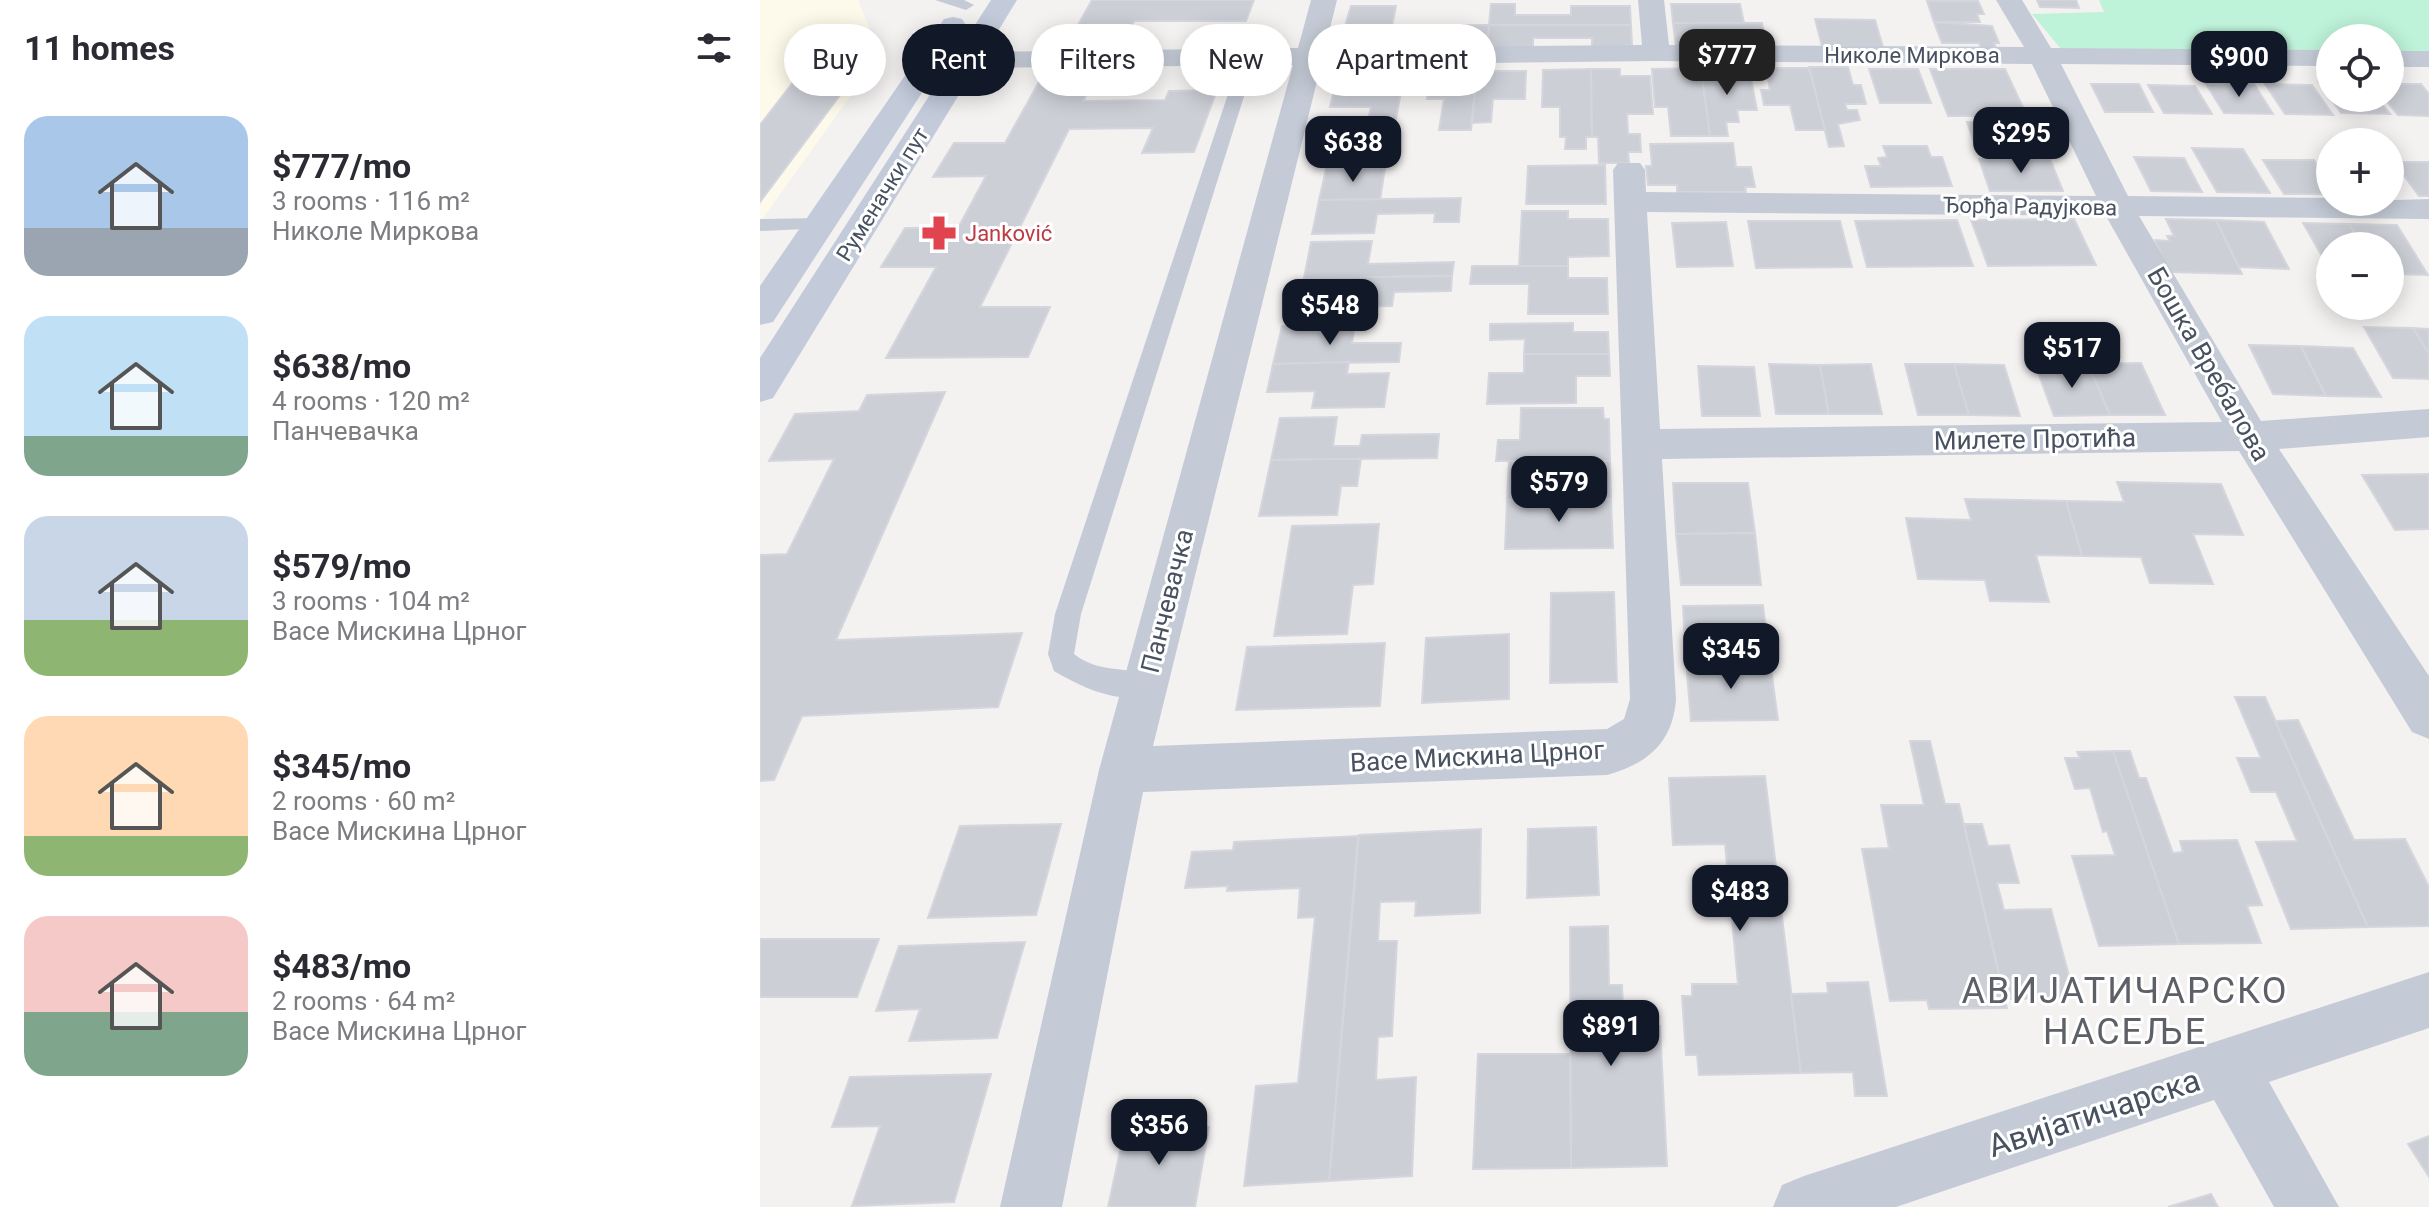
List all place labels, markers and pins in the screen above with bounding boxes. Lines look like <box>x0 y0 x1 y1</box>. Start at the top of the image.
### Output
pin: $777 <box>1680 29 1774 97</box>
pin: $900 <box>2192 31 2286 99</box>
pin: $295 <box>1974 107 2068 175</box>
pin: $638 <box>1306 116 1400 184</box>
pharmacy icon: Janković <box>920 214 958 252</box>
place label: Janković <box>965 221 1052 246</box>
pin: $548 <box>1283 279 1377 347</box>
pin: $517 <box>2025 322 2119 390</box>
pin: $579 <box>1512 456 1606 524</box>
pin: $345 <box>1684 623 1778 691</box>
pin: $483 <box>1693 865 1787 933</box>
pin: $891 <box>1564 1000 1658 1068</box>
pin: $356 <box>1112 1099 1206 1167</box>

